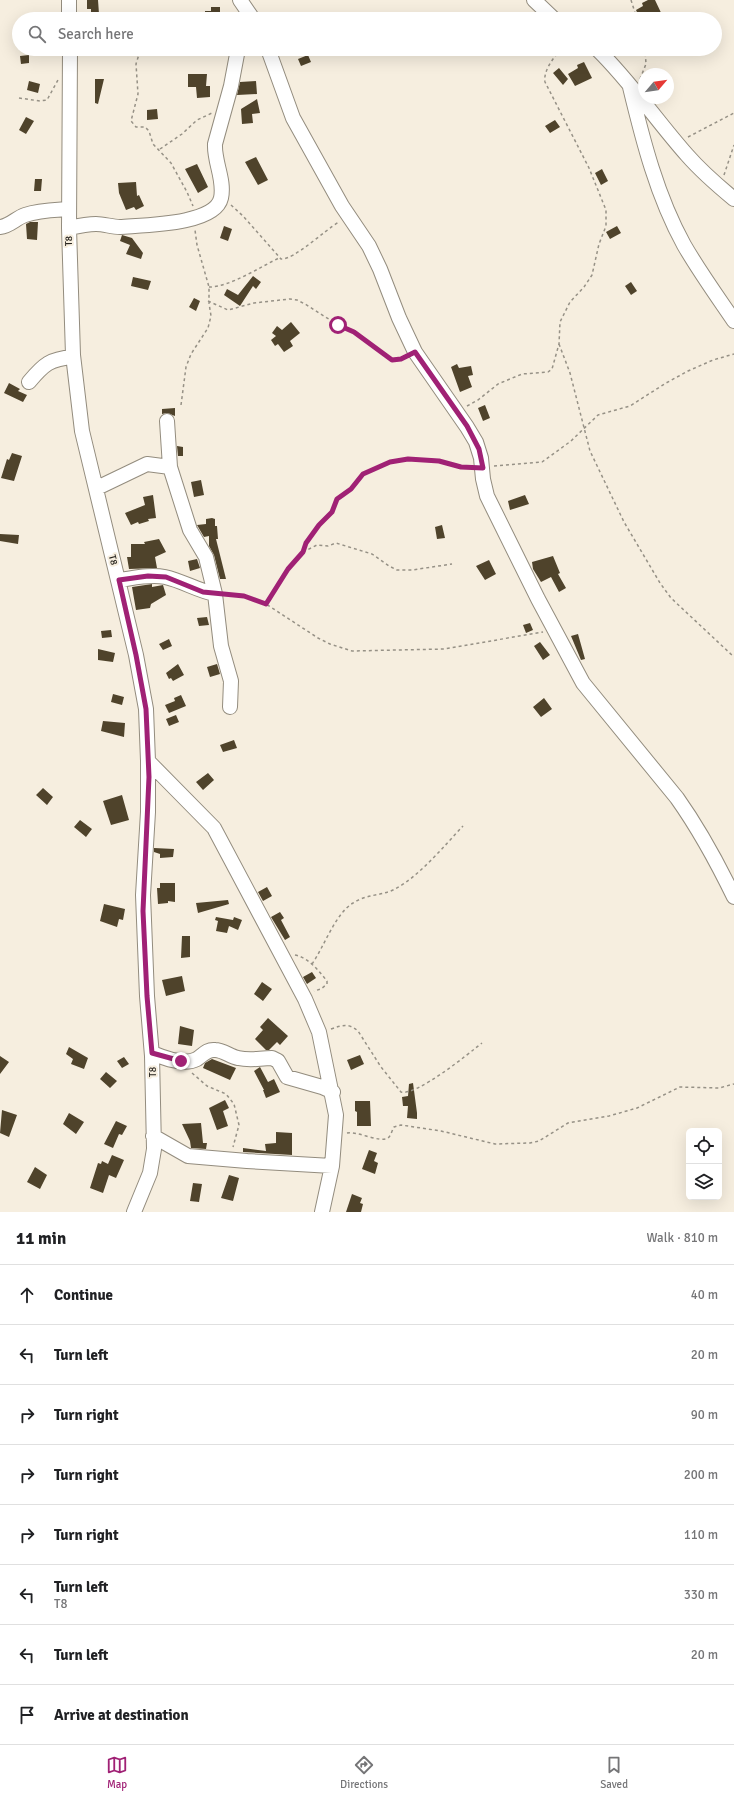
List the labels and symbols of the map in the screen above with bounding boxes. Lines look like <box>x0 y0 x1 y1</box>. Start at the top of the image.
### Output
north arrow <box>638 68 674 104</box>
street label: T8 <box>63 236 75 246</box>
route start <box>329 316 347 334</box>
street label: T8 <box>106 553 120 567</box>
route end <box>172 1052 190 1070</box>
street label: T8 <box>147 1067 159 1077</box>

